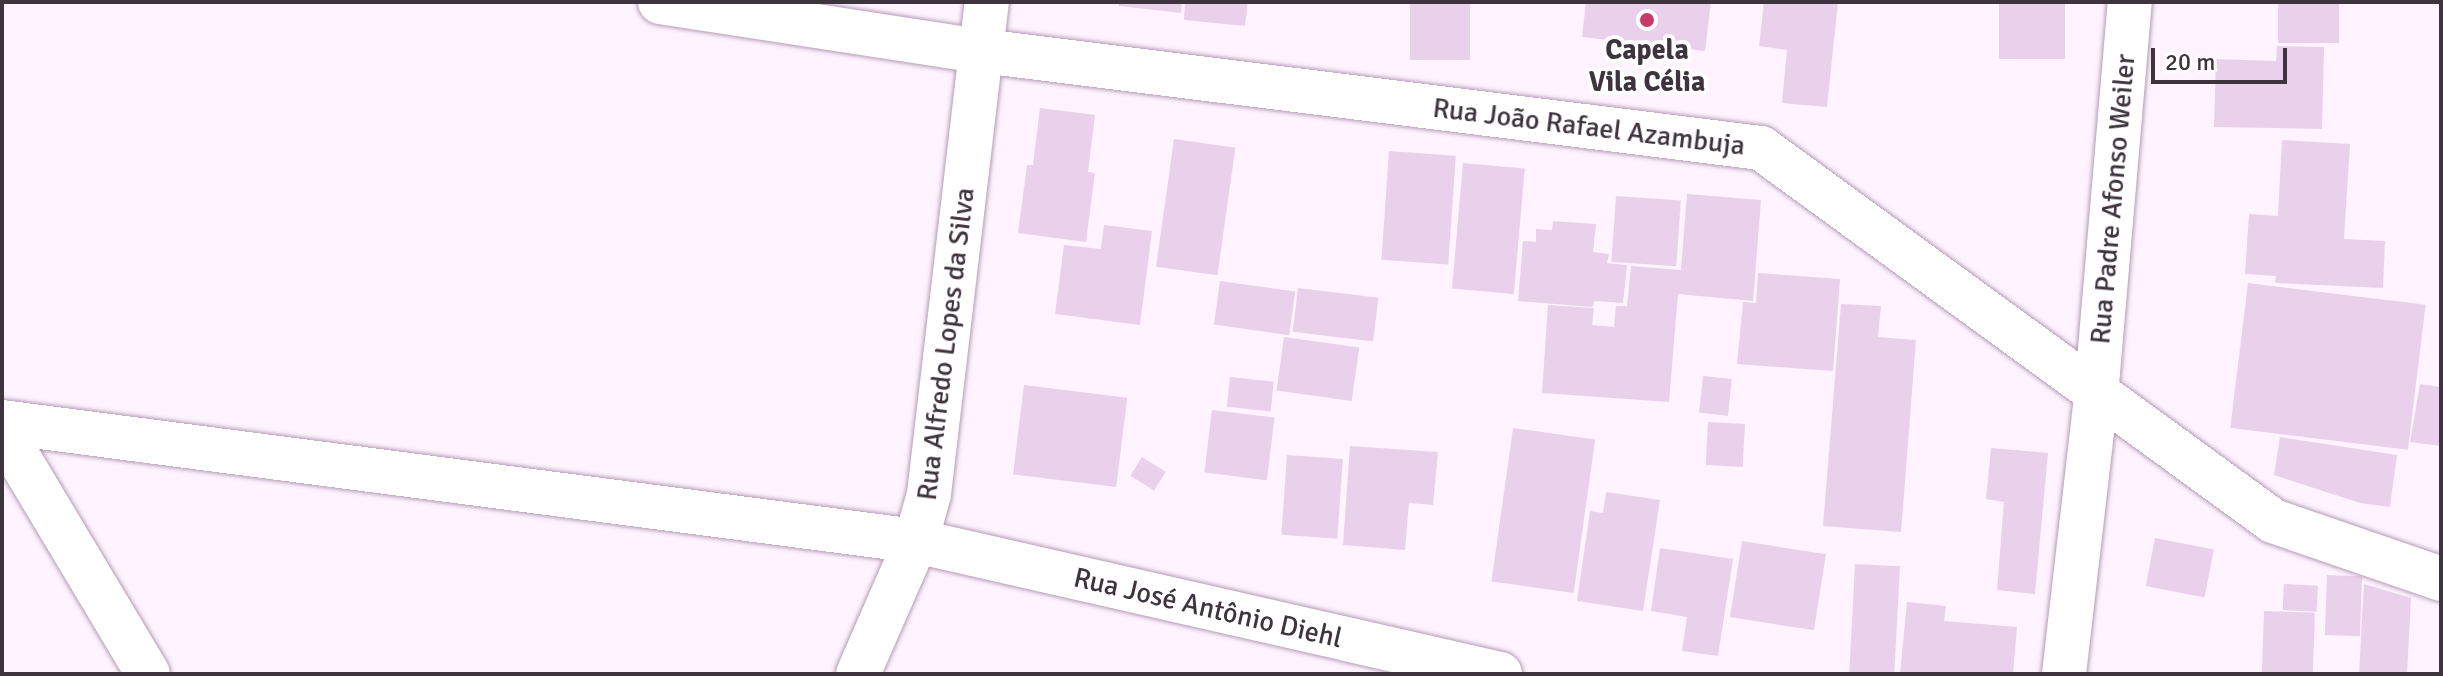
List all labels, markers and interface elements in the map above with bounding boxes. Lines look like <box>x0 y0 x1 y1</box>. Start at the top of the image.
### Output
marker: Capela Vila Célia <box>1638 11 1656 29</box>
scale bar <box>2155 32 2291 82</box>
place label: Capela Vila Célia <box>1589 33 1705 99</box>
text: 20 m <box>2165 47 2215 77</box>
street label: Rua Padre Afonso Weiler <box>2084 53 2142 345</box>
street label: Rua João Rafael Azambuja <box>1431 91 1747 163</box>
street label: Rua Alfredo Lopes da Silva <box>910 186 982 502</box>
street label: Rua José Antônio Diehl <box>1070 561 1346 655</box>

